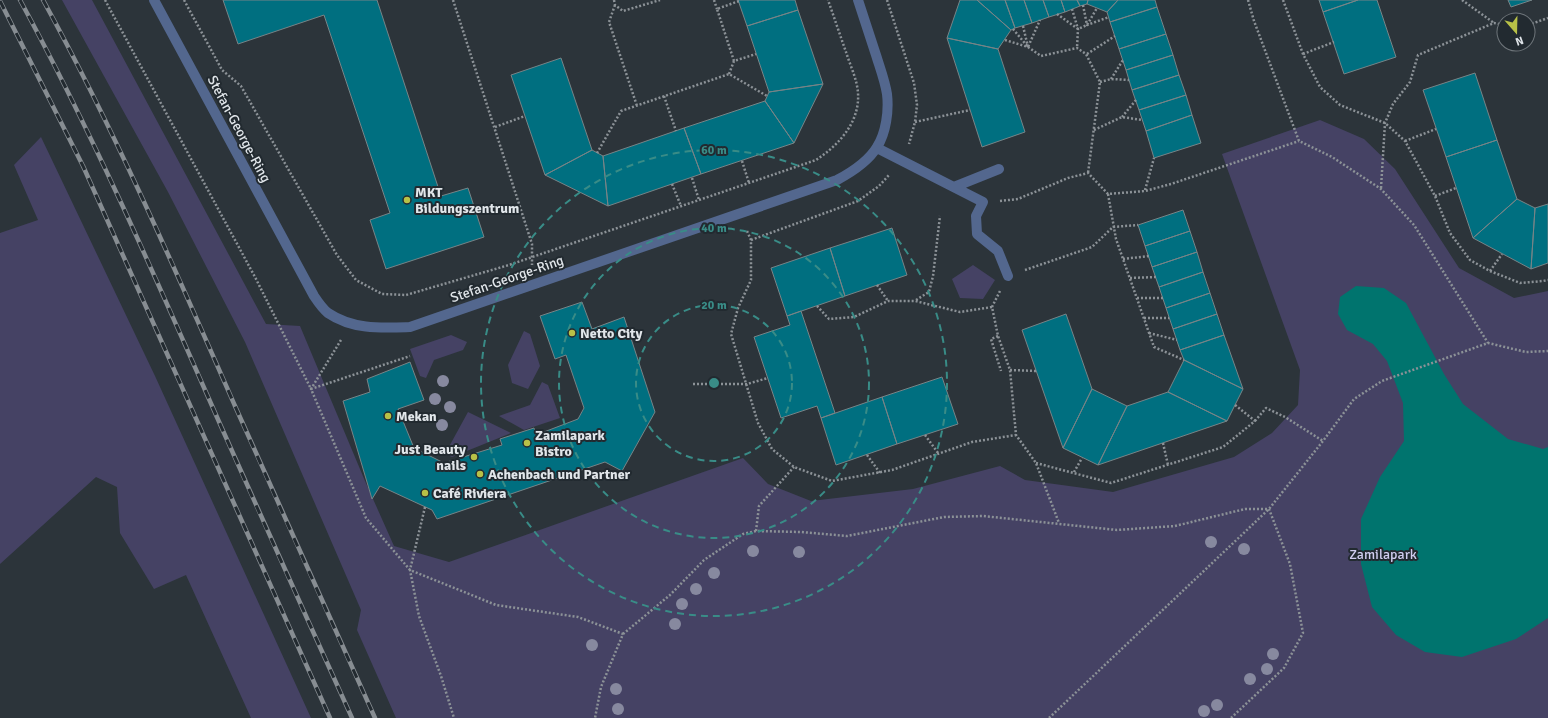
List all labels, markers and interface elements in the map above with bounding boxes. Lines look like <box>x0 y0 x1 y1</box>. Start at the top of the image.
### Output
north arrow <box>1496 12 1536 52</box>
text: N <box>1513 34 1525 48</box>
street label: Stefan-George-Ring <box>204 73 274 185</box>
text: 60 m <box>701 143 727 158</box>
place label: MKT Bildungszentrum <box>415 184 519 217</box>
marker: MKT Bildungszentrum <box>402 195 412 205</box>
text: 40 m <box>701 221 727 236</box>
street label: Stefan-George-Ring <box>448 252 566 306</box>
text: 20 m <box>701 298 727 313</box>
place label: Netto City <box>580 325 642 342</box>
marker: Netto City <box>567 328 577 338</box>
centre of rings <box>707 376 721 390</box>
place label: Mekan <box>396 408 437 425</box>
marker: Mekan <box>383 411 393 421</box>
place label: Zamilapark Bistro <box>535 427 606 460</box>
marker: Zamilapark Bistro <box>522 438 532 448</box>
place label: Just Beauty nails <box>394 441 466 474</box>
marker: Just Beauty nails <box>469 452 479 462</box>
place label: Achenbach und Partner <box>488 466 631 483</box>
marker: Achenbach und Partner <box>475 469 485 479</box>
place label: Café Riviera <box>433 485 507 502</box>
marker: Café Riviera <box>420 488 430 498</box>
park label: Zamilapark <box>1349 546 1417 563</box>

